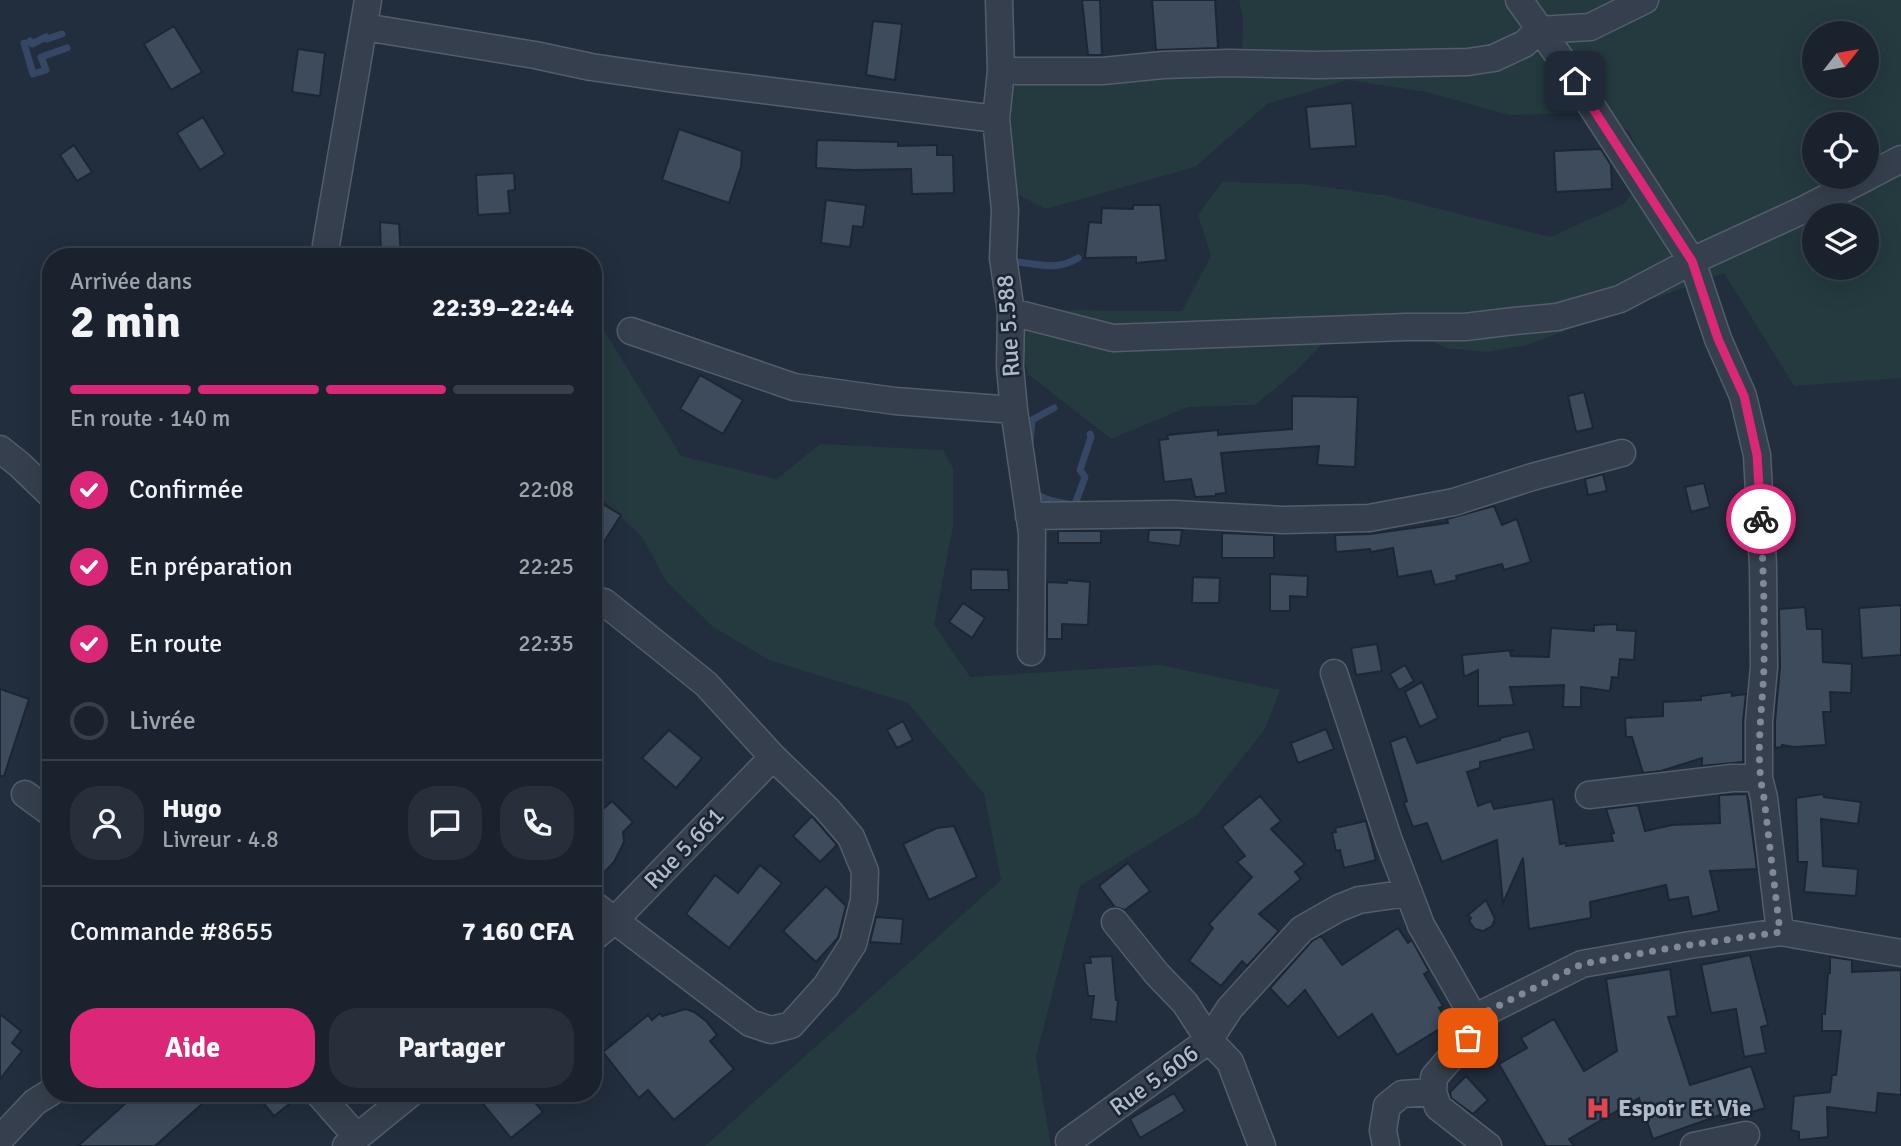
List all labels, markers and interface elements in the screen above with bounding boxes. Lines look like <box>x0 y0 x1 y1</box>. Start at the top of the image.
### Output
north arrow <box>1802 21 1880 98</box>
map controls <box>1802 21 1879 280</box>
pin <box>1545 51 1605 111</box>
icon: home <box>1556 62 1594 100</box>
button: locate <box>1802 112 1879 189</box>
button: layers <box>1802 203 1879 280</box>
text: Arrivée dans <box>70 267 192 296</box>
street label: Rue 5.588 <box>989 274 1027 378</box>
text: 22:39–22:44 <box>432 292 574 324</box>
text: 2 min <box>70 294 181 350</box>
text: En route · 140 m <box>70 404 230 433</box>
icon: check <box>70 471 108 509</box>
text: Confirmée <box>129 474 244 506</box>
text: 22:08 <box>518 475 574 504</box>
courier <box>1726 484 1796 554</box>
icon: bike <box>1742 500 1780 538</box>
icon: check <box>70 548 108 586</box>
text: En préparation <box>129 551 293 583</box>
text: 22:25 <box>518 552 574 581</box>
icon: check <box>70 625 108 663</box>
text: En route <box>129 628 222 660</box>
text: 22:35 <box>518 629 574 658</box>
text: Livrée <box>129 705 196 737</box>
button: person <box>70 786 144 860</box>
button: chat <box>408 786 482 860</box>
button: phone <box>500 786 574 860</box>
text: Hugo <box>162 793 222 825</box>
street label: Rue 5.661 <box>638 801 730 895</box>
text: Livreur · 4.8 <box>162 825 279 854</box>
text: Commande #8655 <box>70 916 273 948</box>
text: 7 160 CFA <box>462 916 574 948</box>
button: Aide <box>70 1008 315 1088</box>
button: Partager <box>329 1008 574 1088</box>
pin <box>1438 1008 1498 1068</box>
icon: bag <box>1449 1019 1487 1057</box>
street label: Rue 5.606 <box>1104 1038 1204 1122</box>
place label: Espoir Et Vie <box>1618 1093 1751 1123</box>
hospital icon: Espoir Et Vie <box>1584 1094 1612 1122</box>

